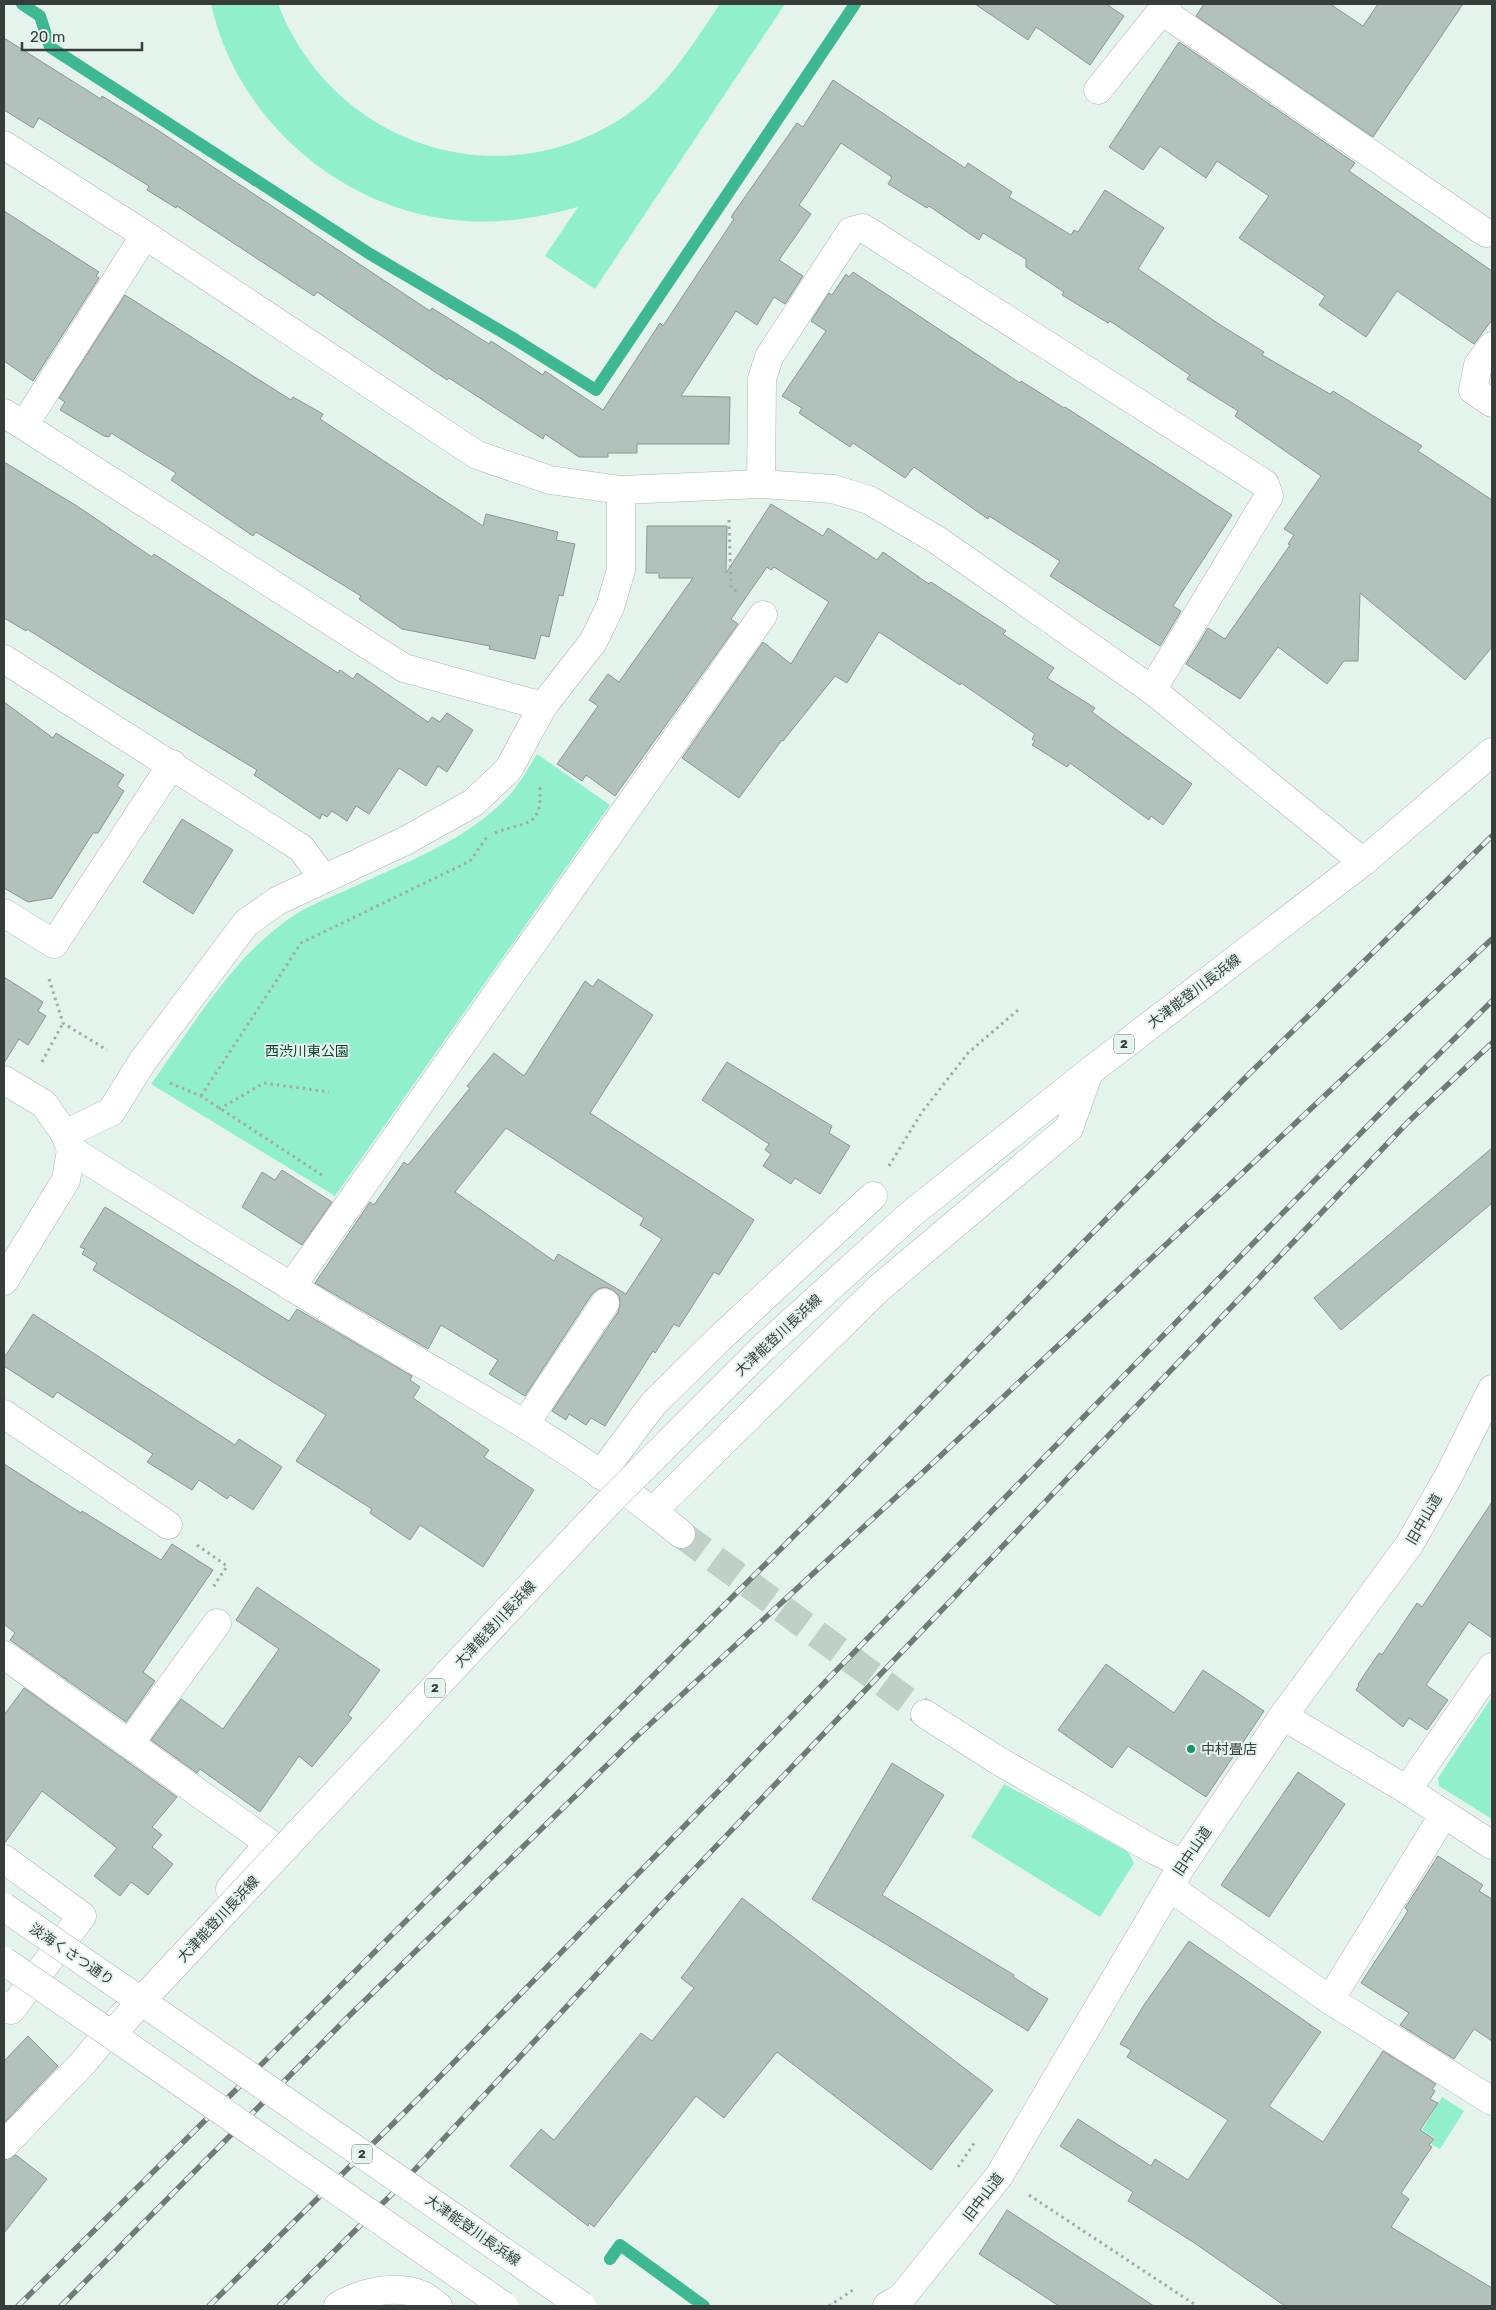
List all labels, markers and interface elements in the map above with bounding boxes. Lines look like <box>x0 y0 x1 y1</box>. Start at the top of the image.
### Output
scale bar <box>22 20 142 52</box>
text: 20 m <box>30 28 65 46</box>
street label: 大津能登川長浜線 <box>1144 951 1244 1032</box>
road number: 2 <box>1114 1034 1134 1054</box>
park label: 西渋川東公園 <box>265 1043 349 1060</box>
street label: 大津能登川長浜線 <box>732 1291 825 1380</box>
street label: 旧中山道 <box>1403 1491 1446 1548</box>
street label: 大津能登川長浜線 <box>451 1578 540 1671</box>
road number: 2 <box>425 1679 445 1698</box>
place label: 中村畳店 <box>1201 1741 1257 1758</box>
marker: 中村畳店 <box>1185 1743 1197 1755</box>
street label: 旧中山道 <box>1170 1823 1215 1879</box>
street label: 大津能登川長浜線 <box>174 1873 263 1966</box>
street label: 淡海くさつ通り <box>26 1920 117 1989</box>
road number: 2 <box>352 2144 372 2164</box>
street label: 旧中山道 <box>960 2170 1007 2225</box>
street label: 大津能登川長浜線 <box>422 2191 523 2269</box>

